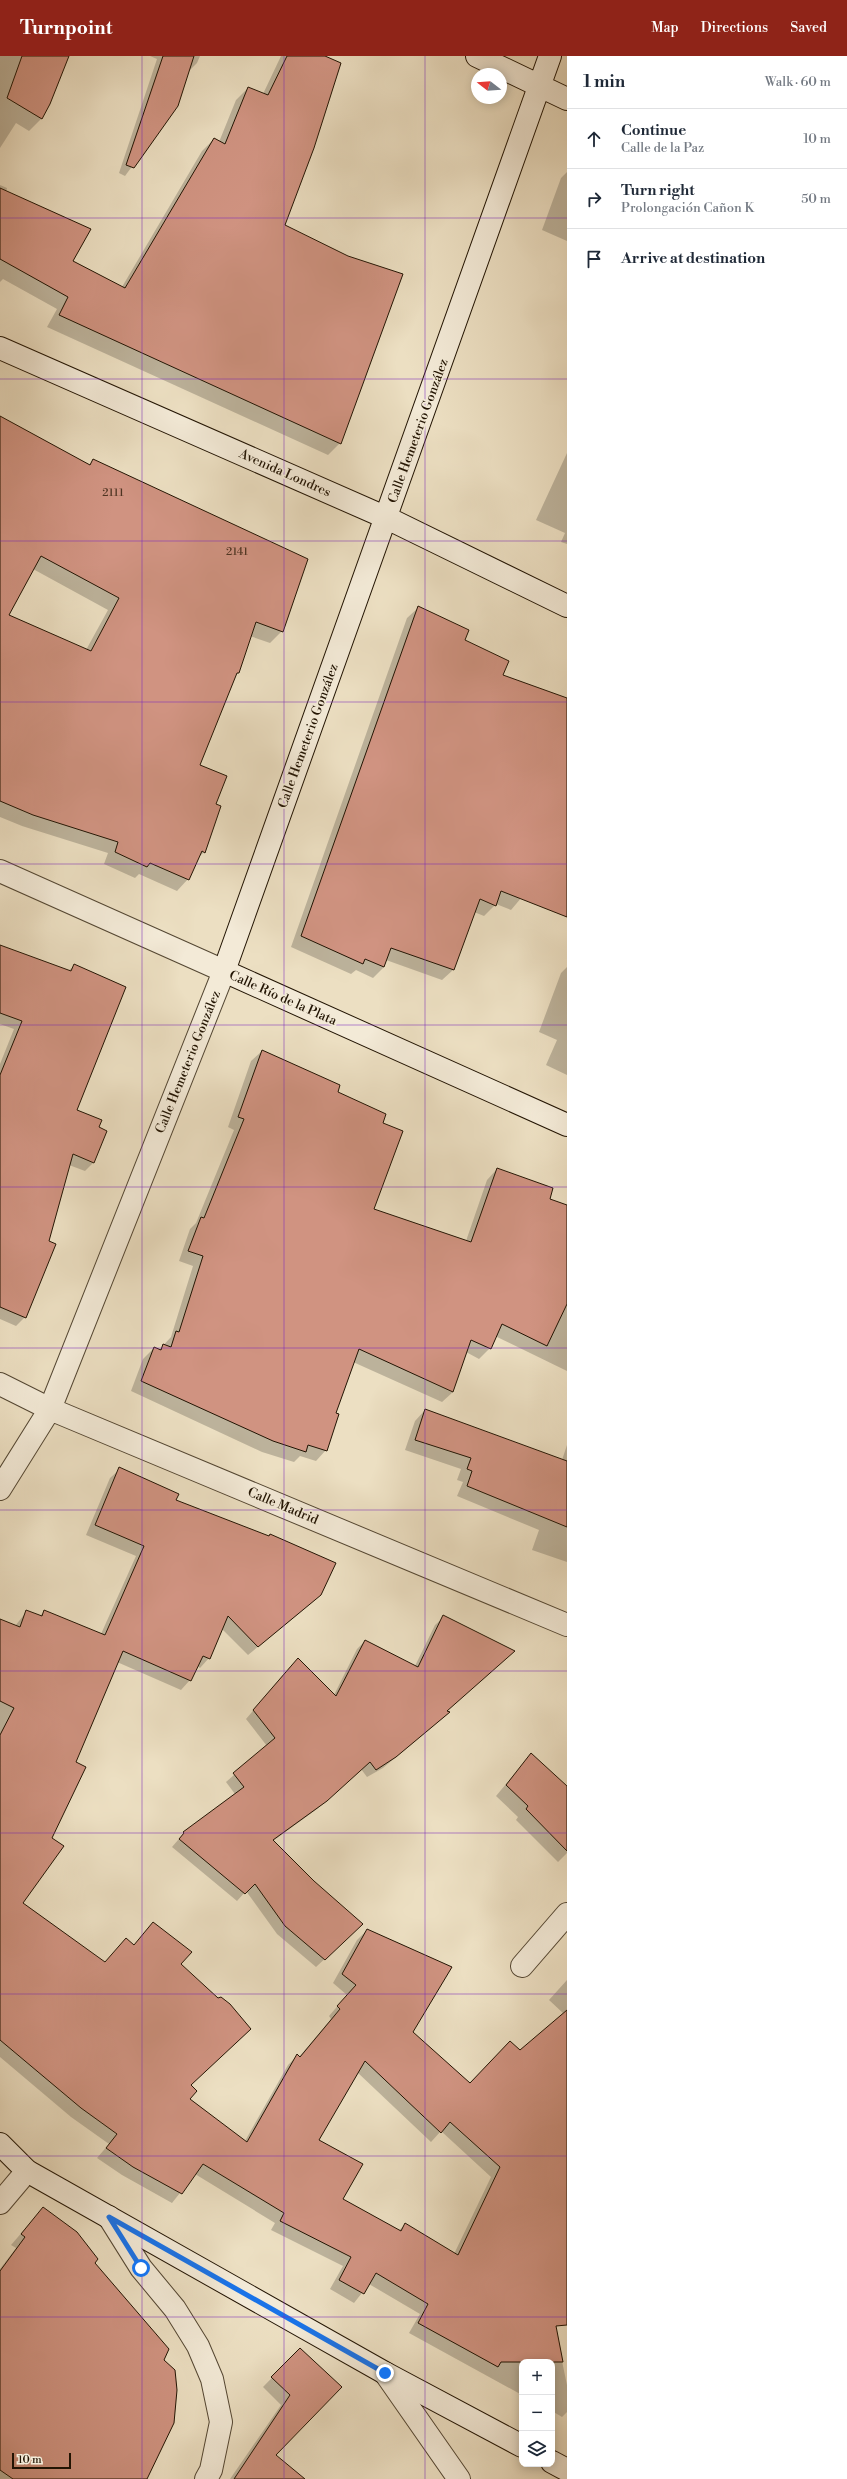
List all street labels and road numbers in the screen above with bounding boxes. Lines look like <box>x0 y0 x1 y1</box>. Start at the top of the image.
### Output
street label: Calle Hemeterio González <box>384 357 452 505</box>
street label: Avenida Londres <box>236 445 334 500</box>
street label: Calle Hemeterio González <box>274 662 342 810</box>
street label: Calle Río de la Plata <box>227 967 340 1029</box>
street label: Calle Hemeterio González <box>152 988 224 1136</box>
street label: Calle Madrid <box>245 1484 321 1528</box>

